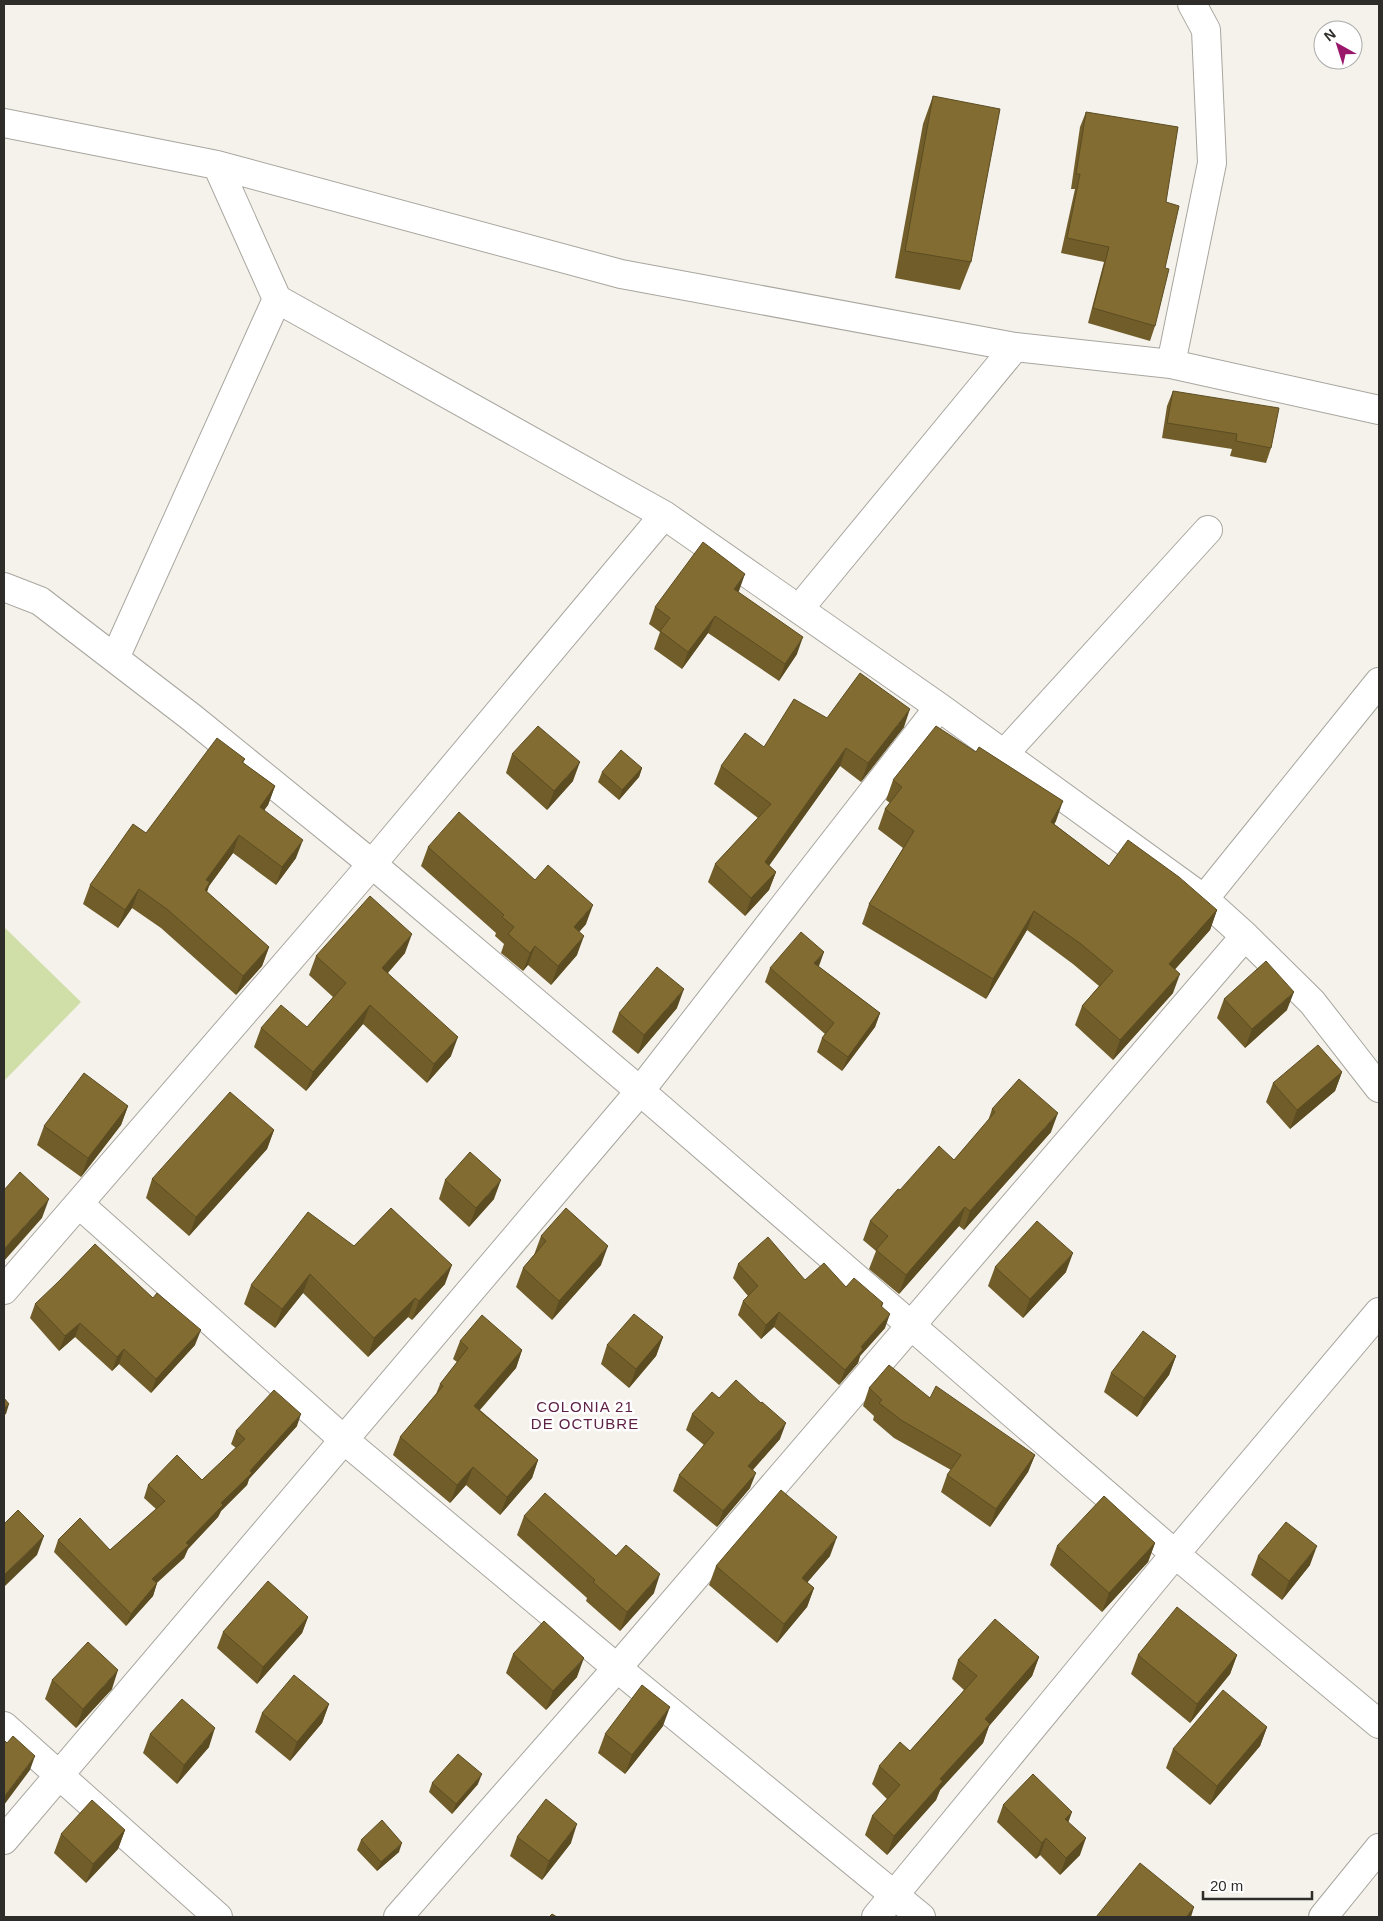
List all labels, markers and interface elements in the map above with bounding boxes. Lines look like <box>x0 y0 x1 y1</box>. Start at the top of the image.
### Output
north arrow <box>1313 20 1363 70</box>
text: N <box>1321 25 1339 44</box>
district label: COLONIA 21 DE OCTUBRE <box>531 1398 639 1432</box>
scale bar <box>1203 1868 1312 1900</box>
text: 20 m <box>1210 1877 1243 1894</box>

